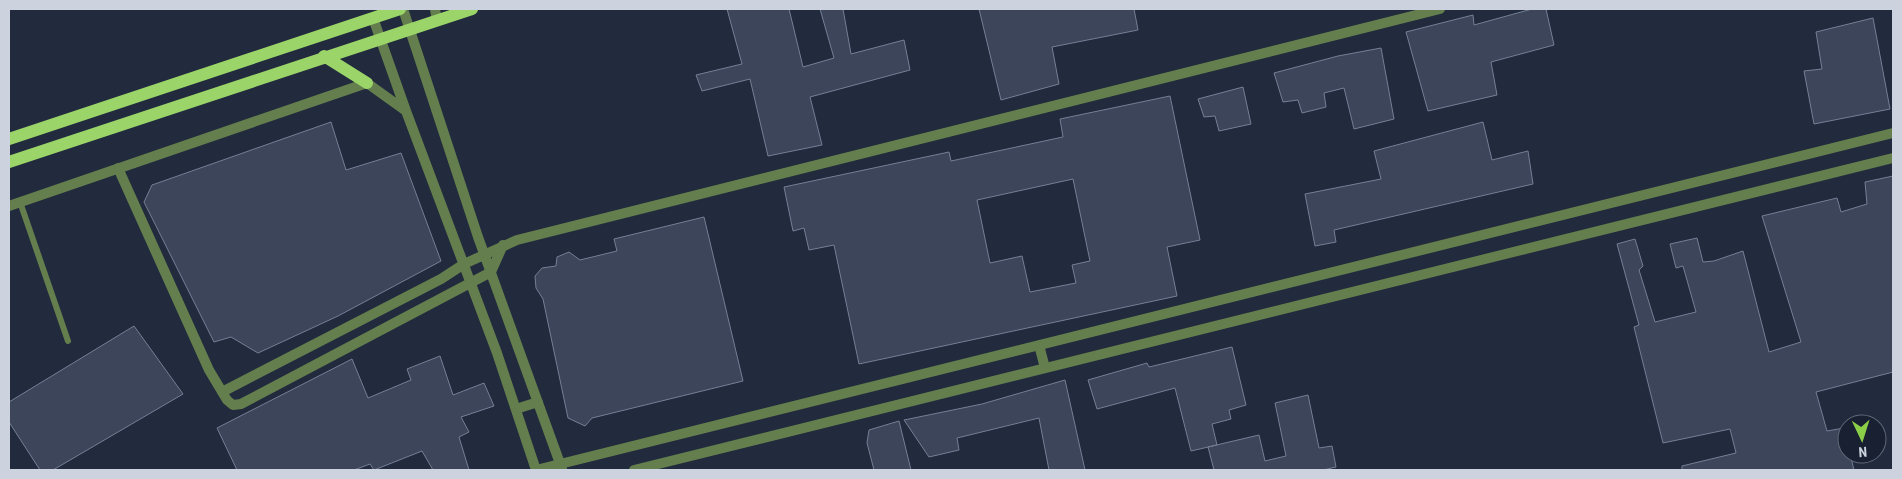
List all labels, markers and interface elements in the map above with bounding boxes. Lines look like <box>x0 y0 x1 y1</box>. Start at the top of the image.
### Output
north arrow <box>1837 414 1887 464</box>
text: N <box>1858 444 1868 460</box>

